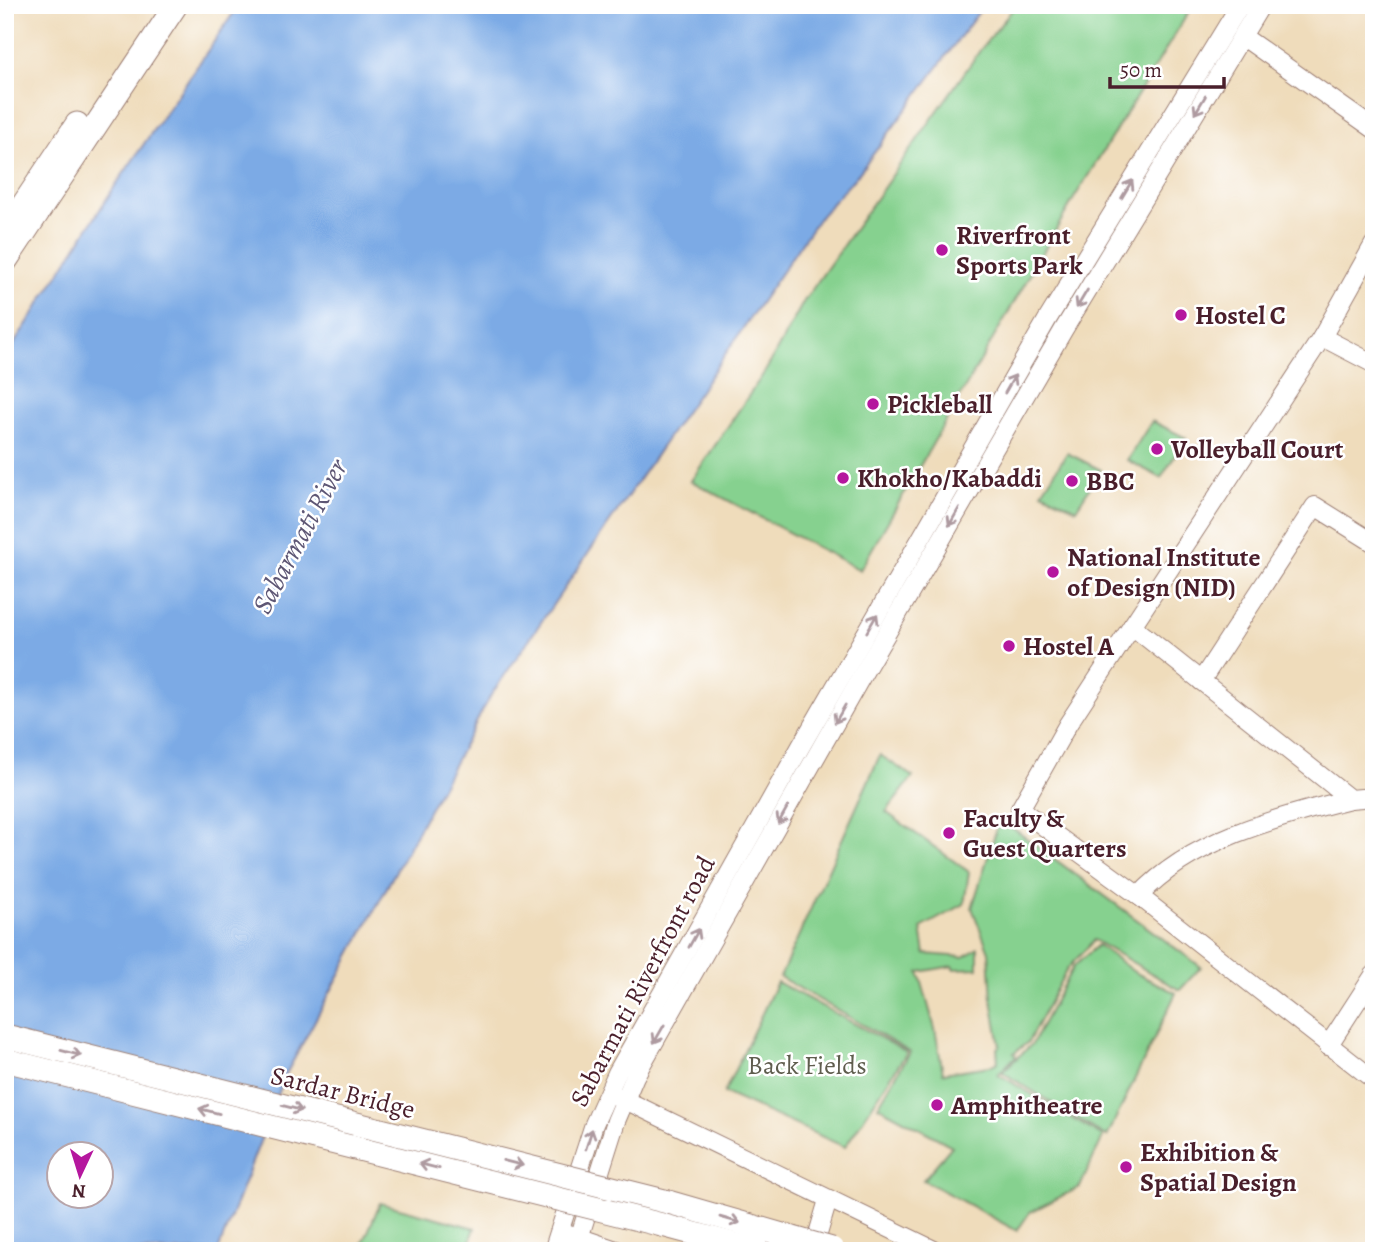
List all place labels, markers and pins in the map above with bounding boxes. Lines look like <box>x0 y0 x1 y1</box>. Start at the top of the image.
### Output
place label: Riverfront Sports Park <box>956 218 1083 283</box>
marker: Riverfront Sports Park <box>934 242 950 258</box>
place label: Hostel C <box>1195 298 1286 333</box>
marker: Hostel C <box>1173 307 1189 323</box>
place label: Pickleball <box>887 387 993 422</box>
marker: Pickleball <box>865 396 881 412</box>
place label: Volleyball Court <box>1170 432 1344 467</box>
marker: Volleyball Court <box>1149 441 1165 457</box>
place label: Khokho/Kabaddi <box>857 461 1042 496</box>
place label: BBC <box>1086 464 1135 499</box>
marker: Khokho/Kabaddi <box>835 470 851 486</box>
marker: BBC <box>1064 473 1080 489</box>
place label: National Institute of Design (NID) <box>1067 540 1261 605</box>
marker: National Institute of Design (NID) <box>1045 564 1061 580</box>
place label: Hostel A <box>1023 629 1115 664</box>
marker: Hostel A <box>1001 638 1017 654</box>
place label: Faculty & Guest Quarters <box>963 801 1127 866</box>
marker: Faculty & Guest Quarters <box>941 825 957 841</box>
place label: Amphitheatre <box>950 1088 1103 1123</box>
marker: Amphitheatre <box>929 1097 945 1113</box>
place label: Exhibition & Spatial Design <box>1140 1135 1297 1200</box>
marker: Exhibition & Spatial Design <box>1118 1159 1134 1175</box>

